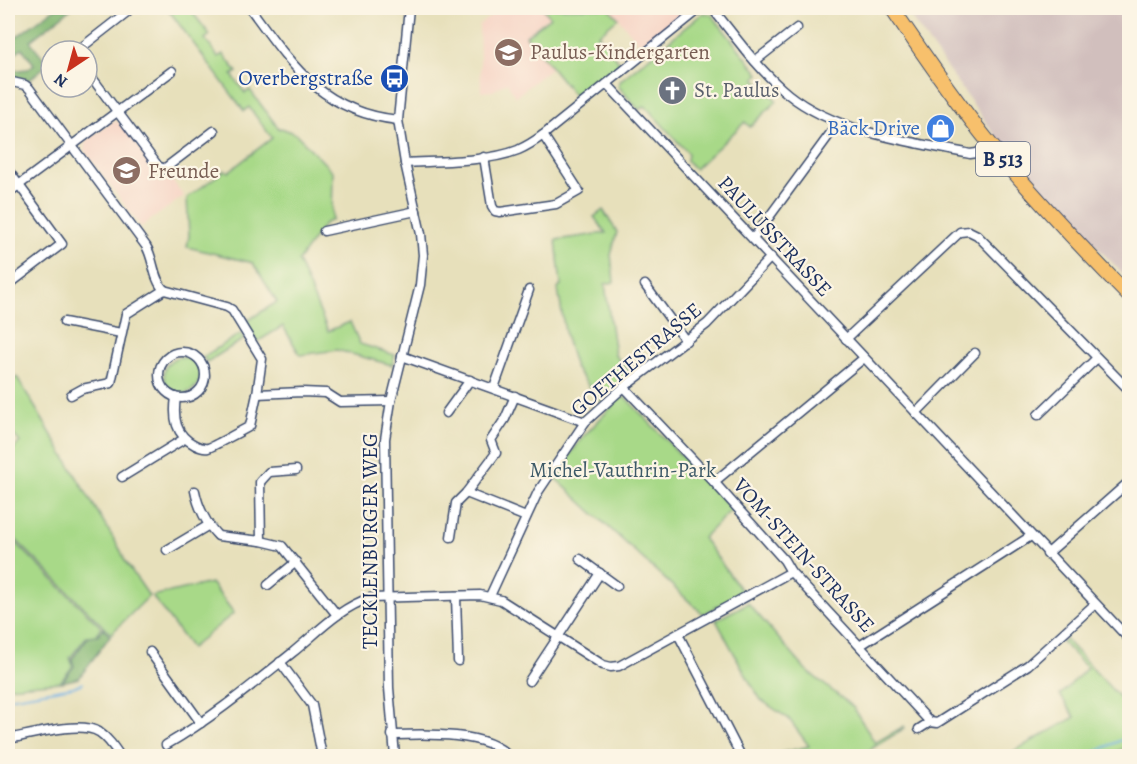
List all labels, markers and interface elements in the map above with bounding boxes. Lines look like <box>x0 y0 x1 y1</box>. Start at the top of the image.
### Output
school or university icon: Paulus-Kindergarten <box>493 36 525 68</box>
place label: Paulus-Kindergarten <box>530 38 710 66</box>
north arrow <box>39 39 99 99</box>
bus stop icon: Overbergstraße <box>378 62 410 94</box>
place label: Overbergstraße <box>238 64 373 92</box>
text: N <box>49 68 72 93</box>
church icon: St. Paulus <box>657 74 689 106</box>
place label: St. Paulus <box>694 76 779 104</box>
shop icon: Bäck Drive <box>925 112 957 144</box>
place label: Bäck Drive <box>827 114 920 142</box>
road number: B 513 <box>976 142 1030 176</box>
school or university icon: Freunde <box>111 155 143 187</box>
place label: Freunde <box>148 157 219 185</box>
street label: PAULUSSTRASSE <box>712 169 838 303</box>
street label: GOETHESTRASSE <box>565 296 707 422</box>
street label: TECKLENBURGER WEG <box>356 433 384 649</box>
park label: Michel-Vauthrin-Park <box>529 456 717 484</box>
street label: VOM-STEIN-STRASSE <box>726 471 881 638</box>

